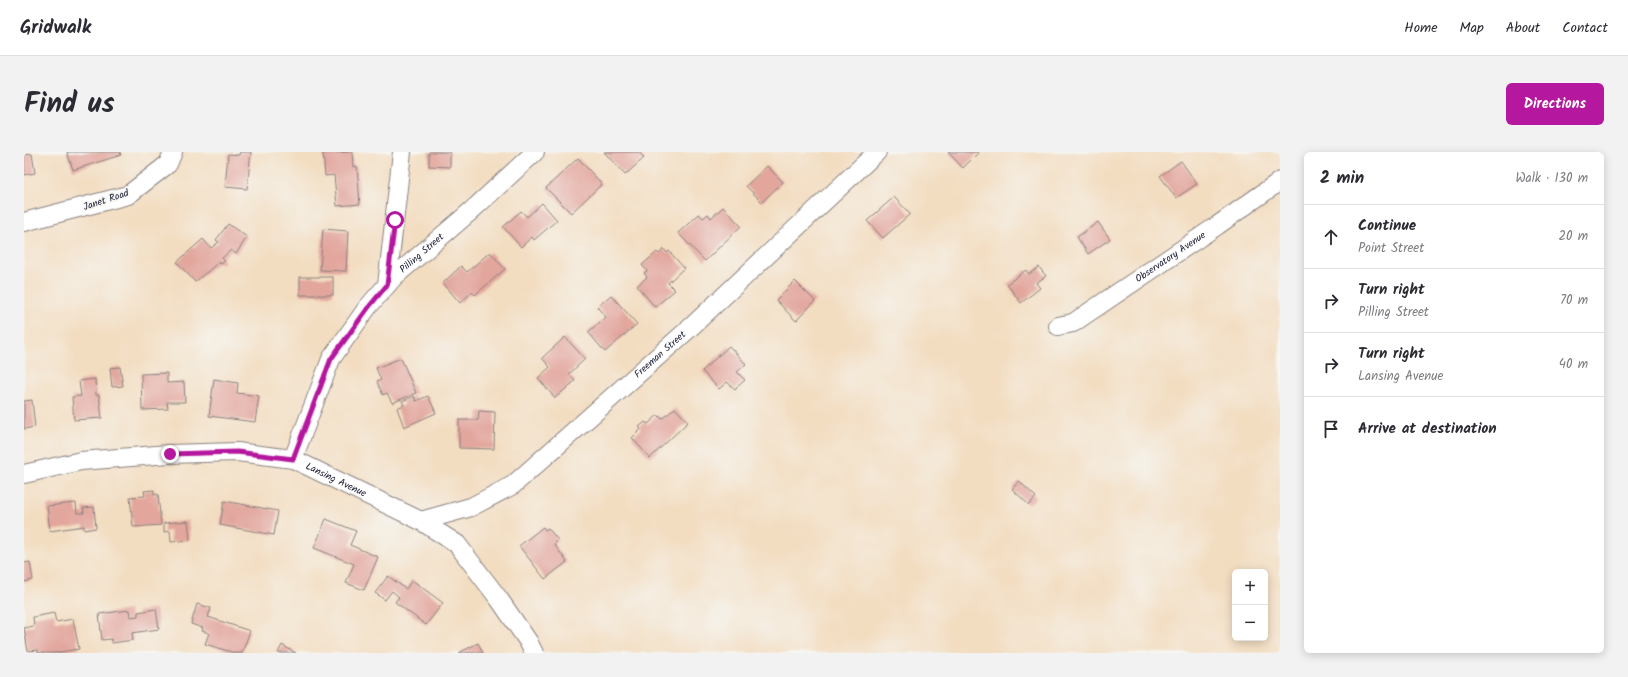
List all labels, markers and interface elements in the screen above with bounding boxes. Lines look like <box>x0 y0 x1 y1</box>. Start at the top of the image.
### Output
text: Gridwalk <box>20 13 91 43</box>
text: Home <box>1404 17 1438 39</box>
text: Map <box>1460 17 1484 39</box>
text: About <box>1506 17 1540 39</box>
text: Contact <box>1562 17 1608 39</box>
text: Find us <box>24 82 115 127</box>
button: Directions <box>1506 83 1604 125</box>
text: 2 min <box>1320 165 1364 192</box>
text: Walk · 130 m <box>1515 168 1588 189</box>
street label: Janet Road <box>81 185 132 215</box>
route start <box>386 211 404 229</box>
text: Continue <box>1358 214 1416 238</box>
icon: ahead <box>1320 226 1342 248</box>
text: 20 m <box>1558 226 1588 247</box>
street label: Observatory Avenue <box>1132 227 1210 287</box>
street label: Pilling Street <box>396 229 448 277</box>
text: Point Street <box>1358 238 1424 259</box>
text: Turn right <box>1358 278 1425 302</box>
icon: right <box>1320 290 1342 312</box>
text: 70 m <box>1560 290 1588 311</box>
text: Pilling Street <box>1358 302 1429 323</box>
street label: Freeman Street <box>630 327 690 382</box>
text: Turn right <box>1358 342 1425 366</box>
icon: right <box>1320 354 1342 376</box>
text: 40 m <box>1559 354 1588 375</box>
text: Lansing Avenue <box>1358 366 1443 387</box>
text: Arrive at destination <box>1358 417 1497 441</box>
icon: arrive <box>1320 418 1342 440</box>
route end <box>161 445 179 463</box>
street label: Lansing Avenue <box>303 458 370 502</box>
map controls <box>1232 569 1268 641</box>
button: + <box>1232 569 1268 605</box>
button: − <box>1232 605 1268 641</box>

